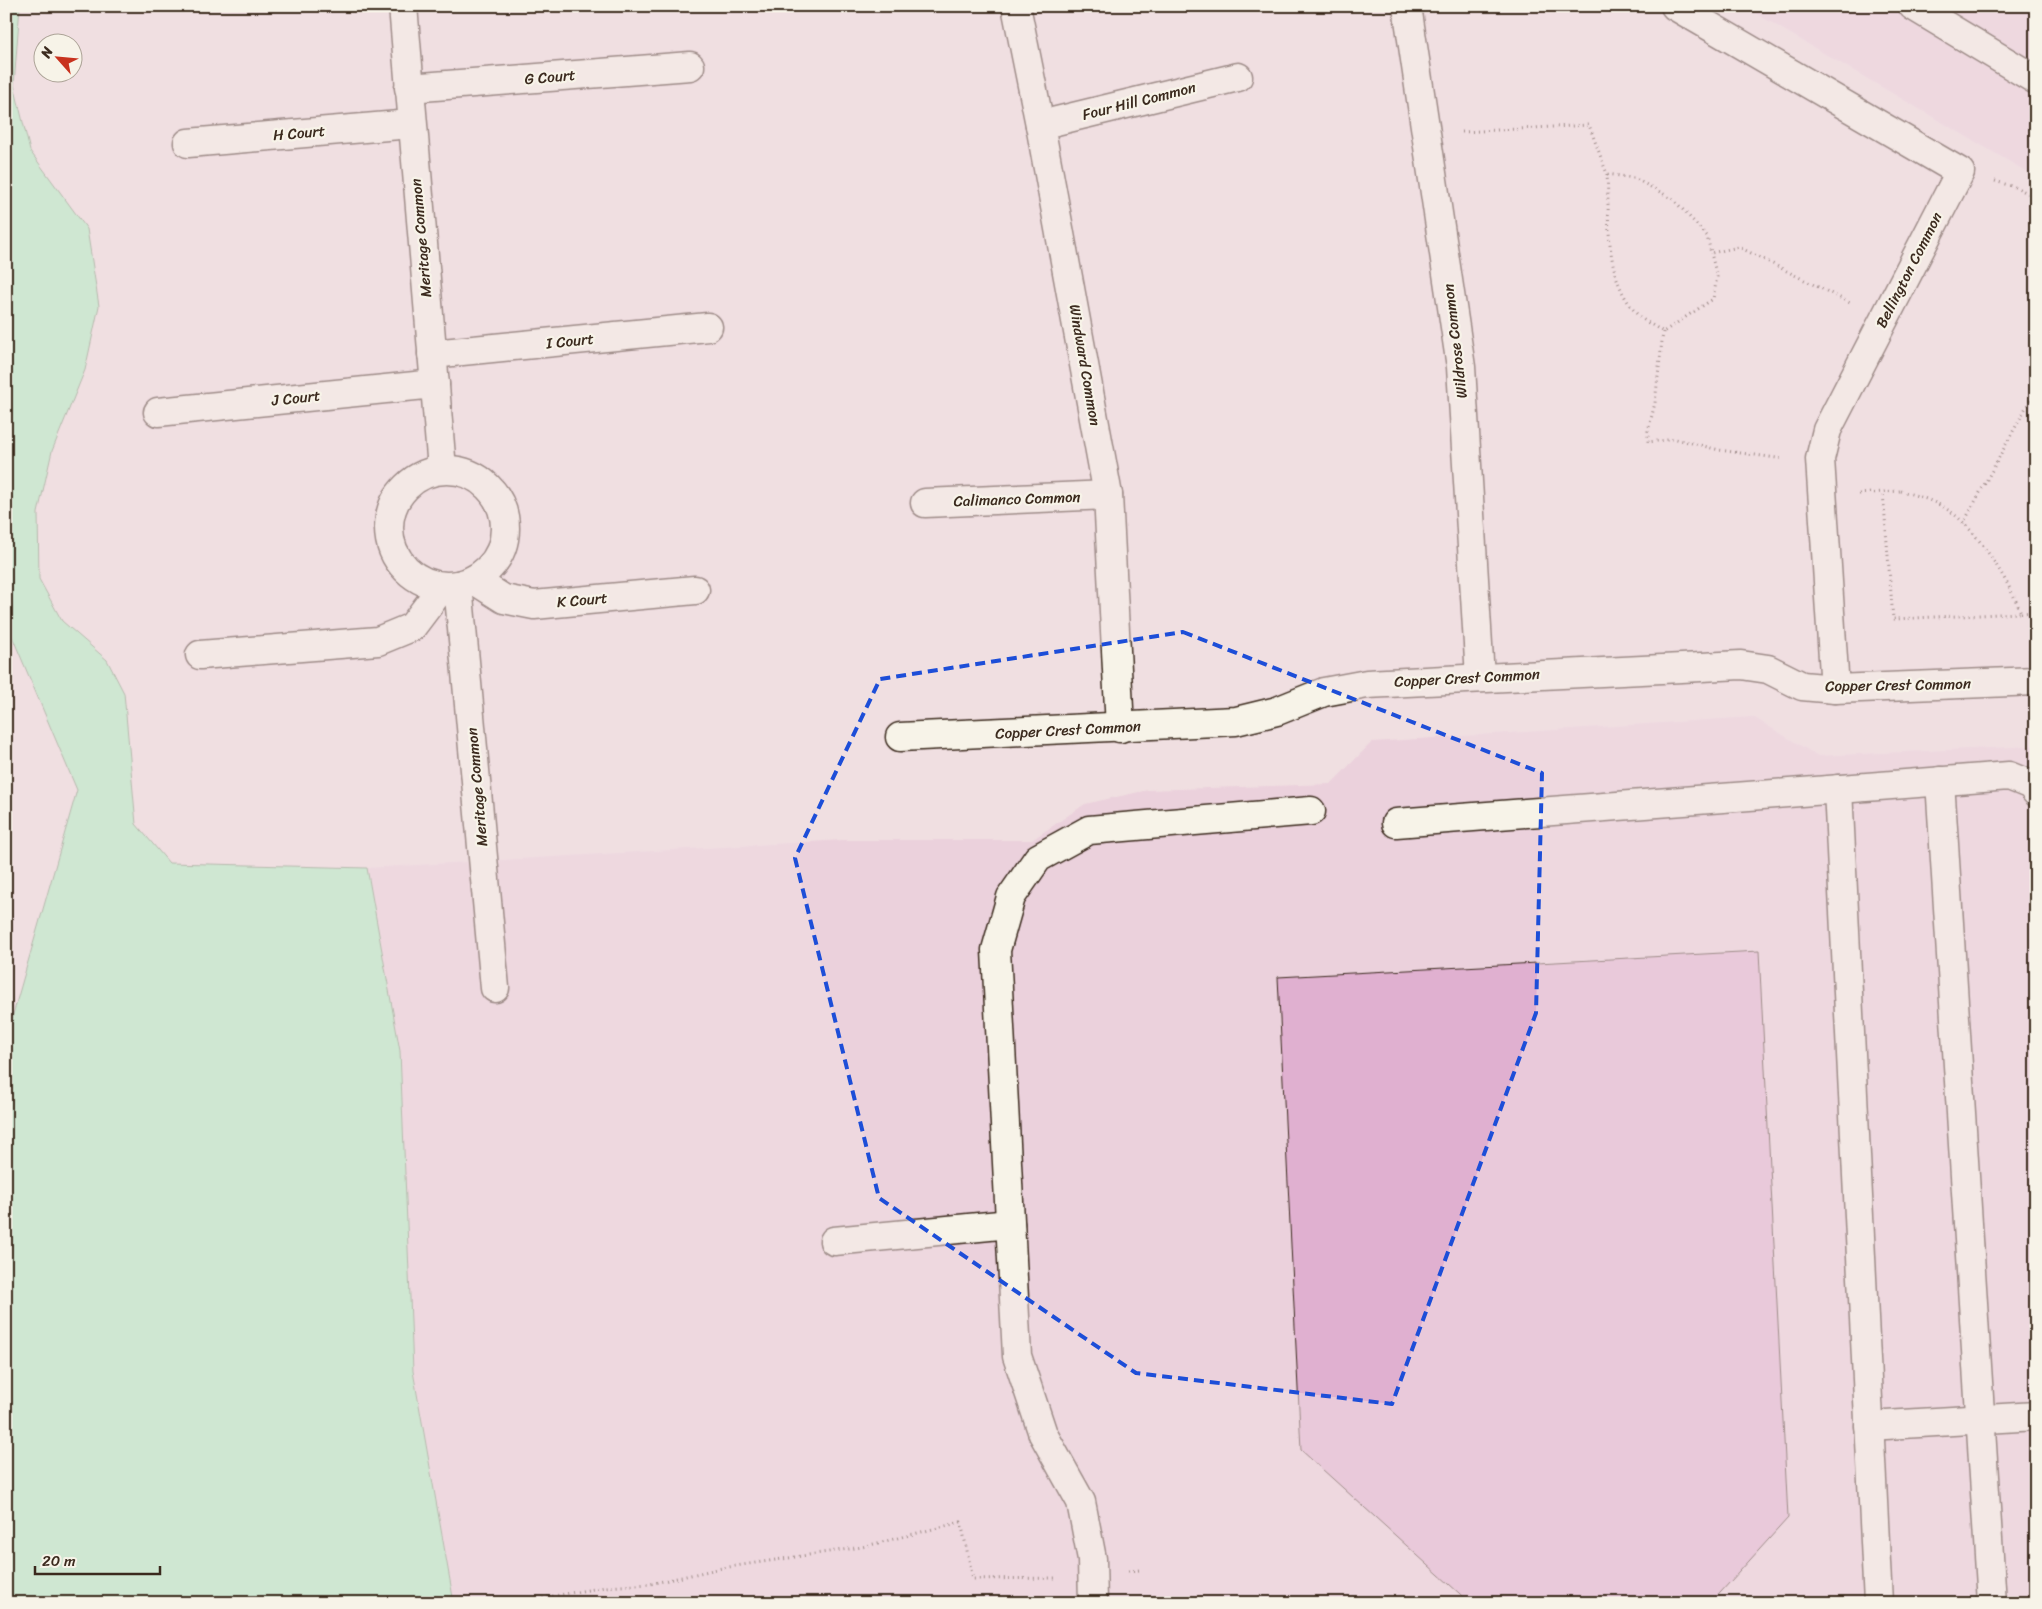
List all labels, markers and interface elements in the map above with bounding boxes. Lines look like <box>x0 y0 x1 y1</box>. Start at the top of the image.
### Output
north arrow <box>32 32 82 82</box>
text: N <box>33 42 60 63</box>
street label: G Court <box>523 62 577 92</box>
street label: Four Hill Common <box>1079 74 1199 128</box>
street label: H Court <box>272 118 327 148</box>
street label: Meritage Common <box>403 178 439 298</box>
street label: Bellington Common <box>1868 207 1950 333</box>
street label: Wildrose Common <box>1435 282 1475 400</box>
street label: Windward Common <box>1062 302 1108 428</box>
street label: I Court <box>544 326 595 357</box>
street label: J Court <box>269 382 322 414</box>
street label: Calimanco Common <box>953 484 1081 514</box>
street label: K Court <box>556 585 609 615</box>
street label: Copper Crest Common <box>1393 661 1541 695</box>
street label: Copper Crest Common <box>1825 671 1971 699</box>
street label: Copper Crest Common <box>994 713 1142 747</box>
street label: Meritage Common <box>459 727 495 847</box>
scale bar <box>35 1544 160 1576</box>
text: 20 m <box>42 1548 76 1574</box>

